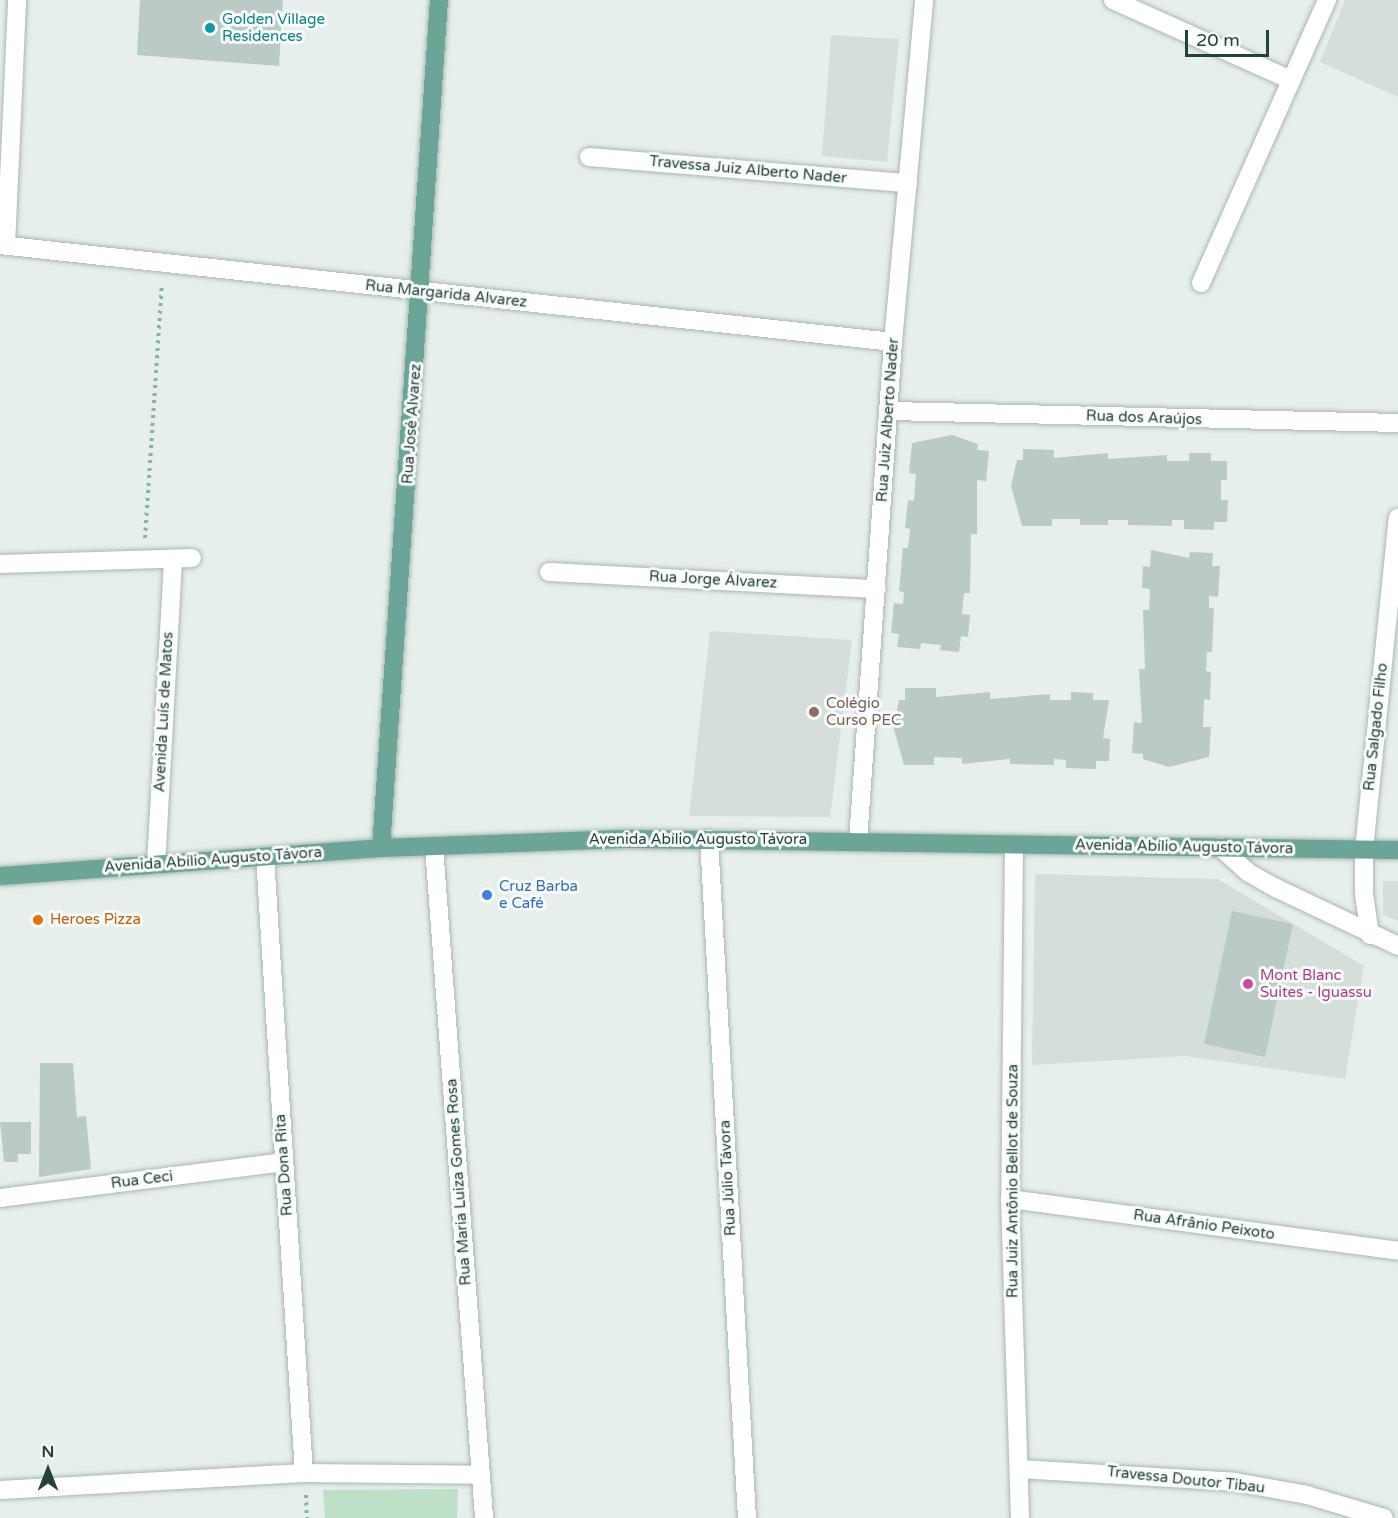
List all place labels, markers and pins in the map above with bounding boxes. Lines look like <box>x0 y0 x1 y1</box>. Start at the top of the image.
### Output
place label: Golden Village Residences <box>222 10 325 45</box>
marker: Golden Village Residences <box>203 21 217 35</box>
place label: Colégio Curso PEC <box>826 694 901 729</box>
marker: Colégio Curso PEC <box>807 705 821 719</box>
place label: Cruz Barba e Café <box>499 877 578 912</box>
marker: Cruz Barba e Café <box>480 888 494 902</box>
place label: Heroes Pizza <box>50 911 141 929</box>
marker: Heroes Pizza <box>31 913 45 927</box>
place label: Mont Blanc Suites - Iguassu <box>1260 966 1372 1001</box>
marker: Mont Blanc Suites - Iguassu <box>1241 977 1255 991</box>

